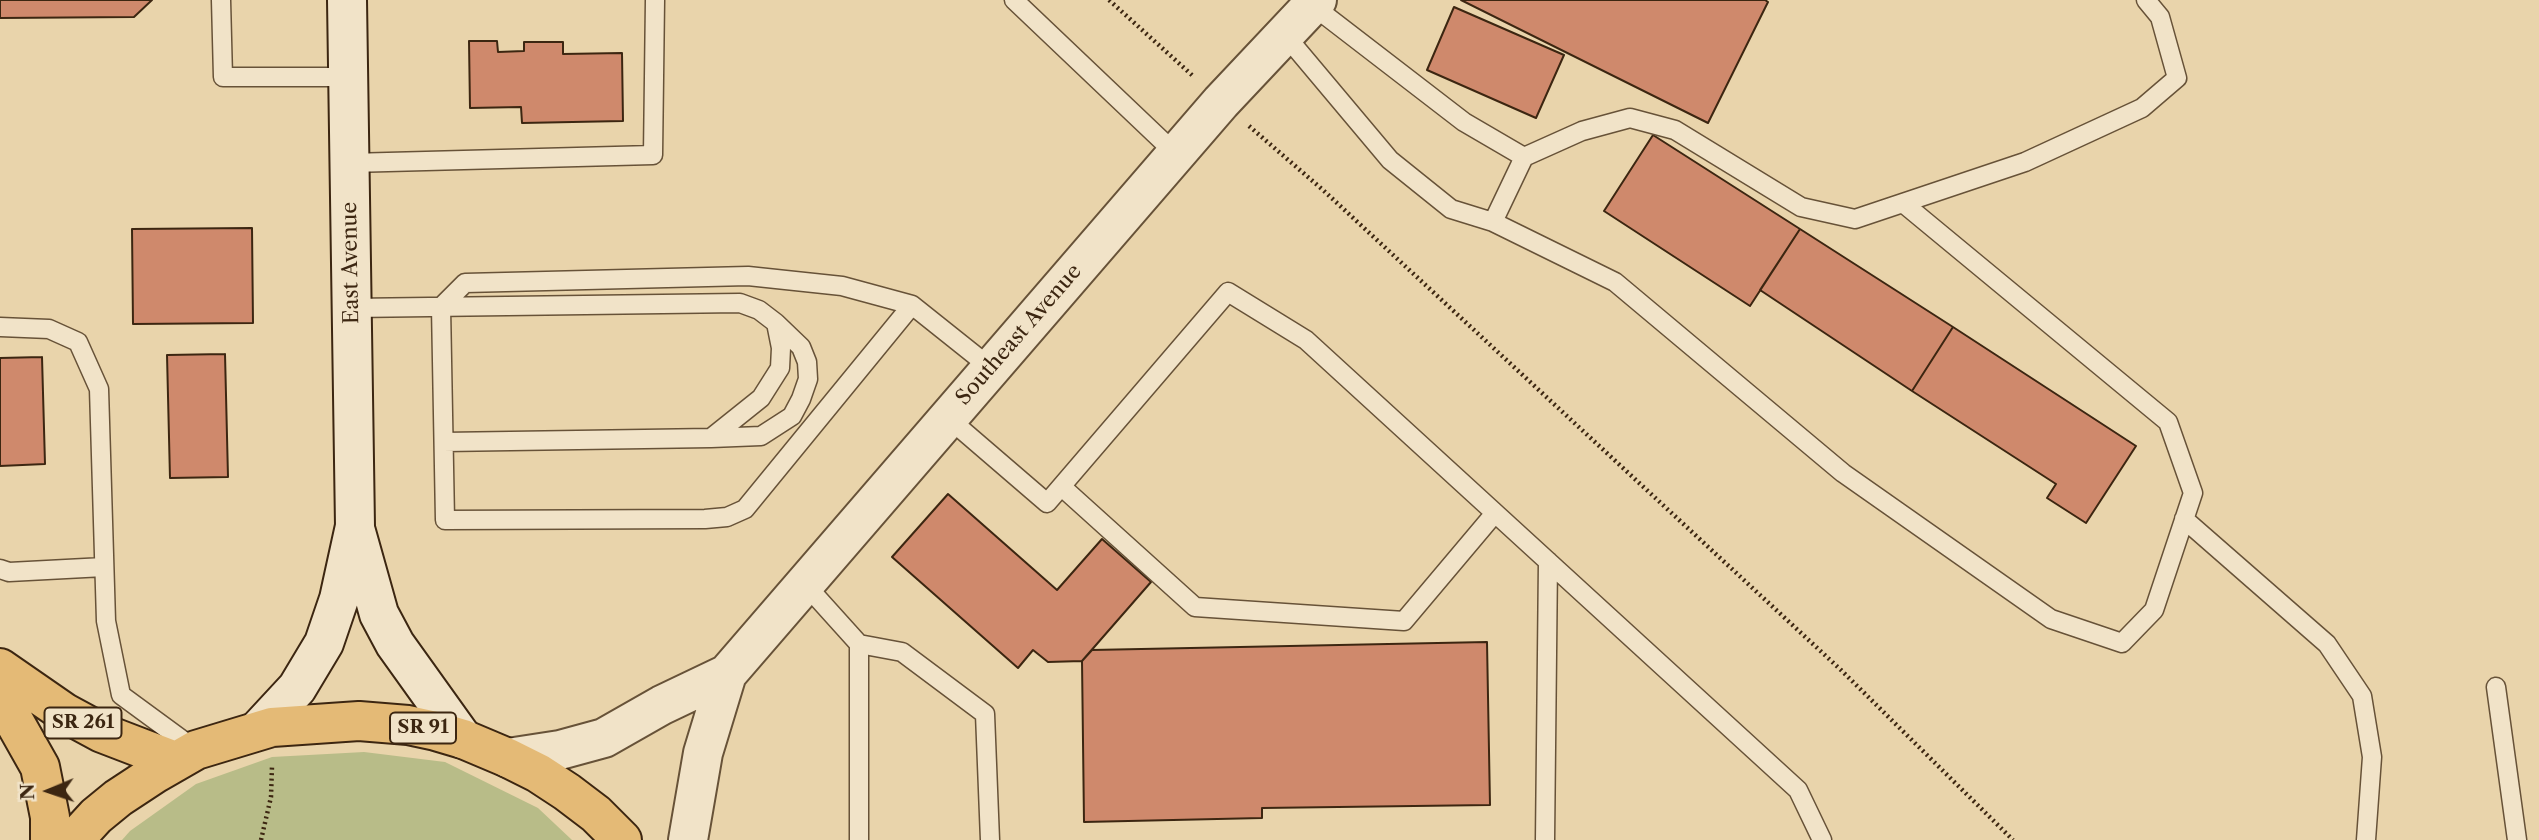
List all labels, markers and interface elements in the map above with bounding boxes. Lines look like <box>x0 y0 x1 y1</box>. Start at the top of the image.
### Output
street label: East Avenue <box>337 202 365 324</box>
street label: Southeast Avenue <box>951 259 1087 411</box>
road number: SR 261 <box>44 708 122 738</box>
road number: SR 91 <box>390 712 456 744</box>
north arrow <box>14 756 84 826</box>
text: N <box>16 783 39 800</box>

